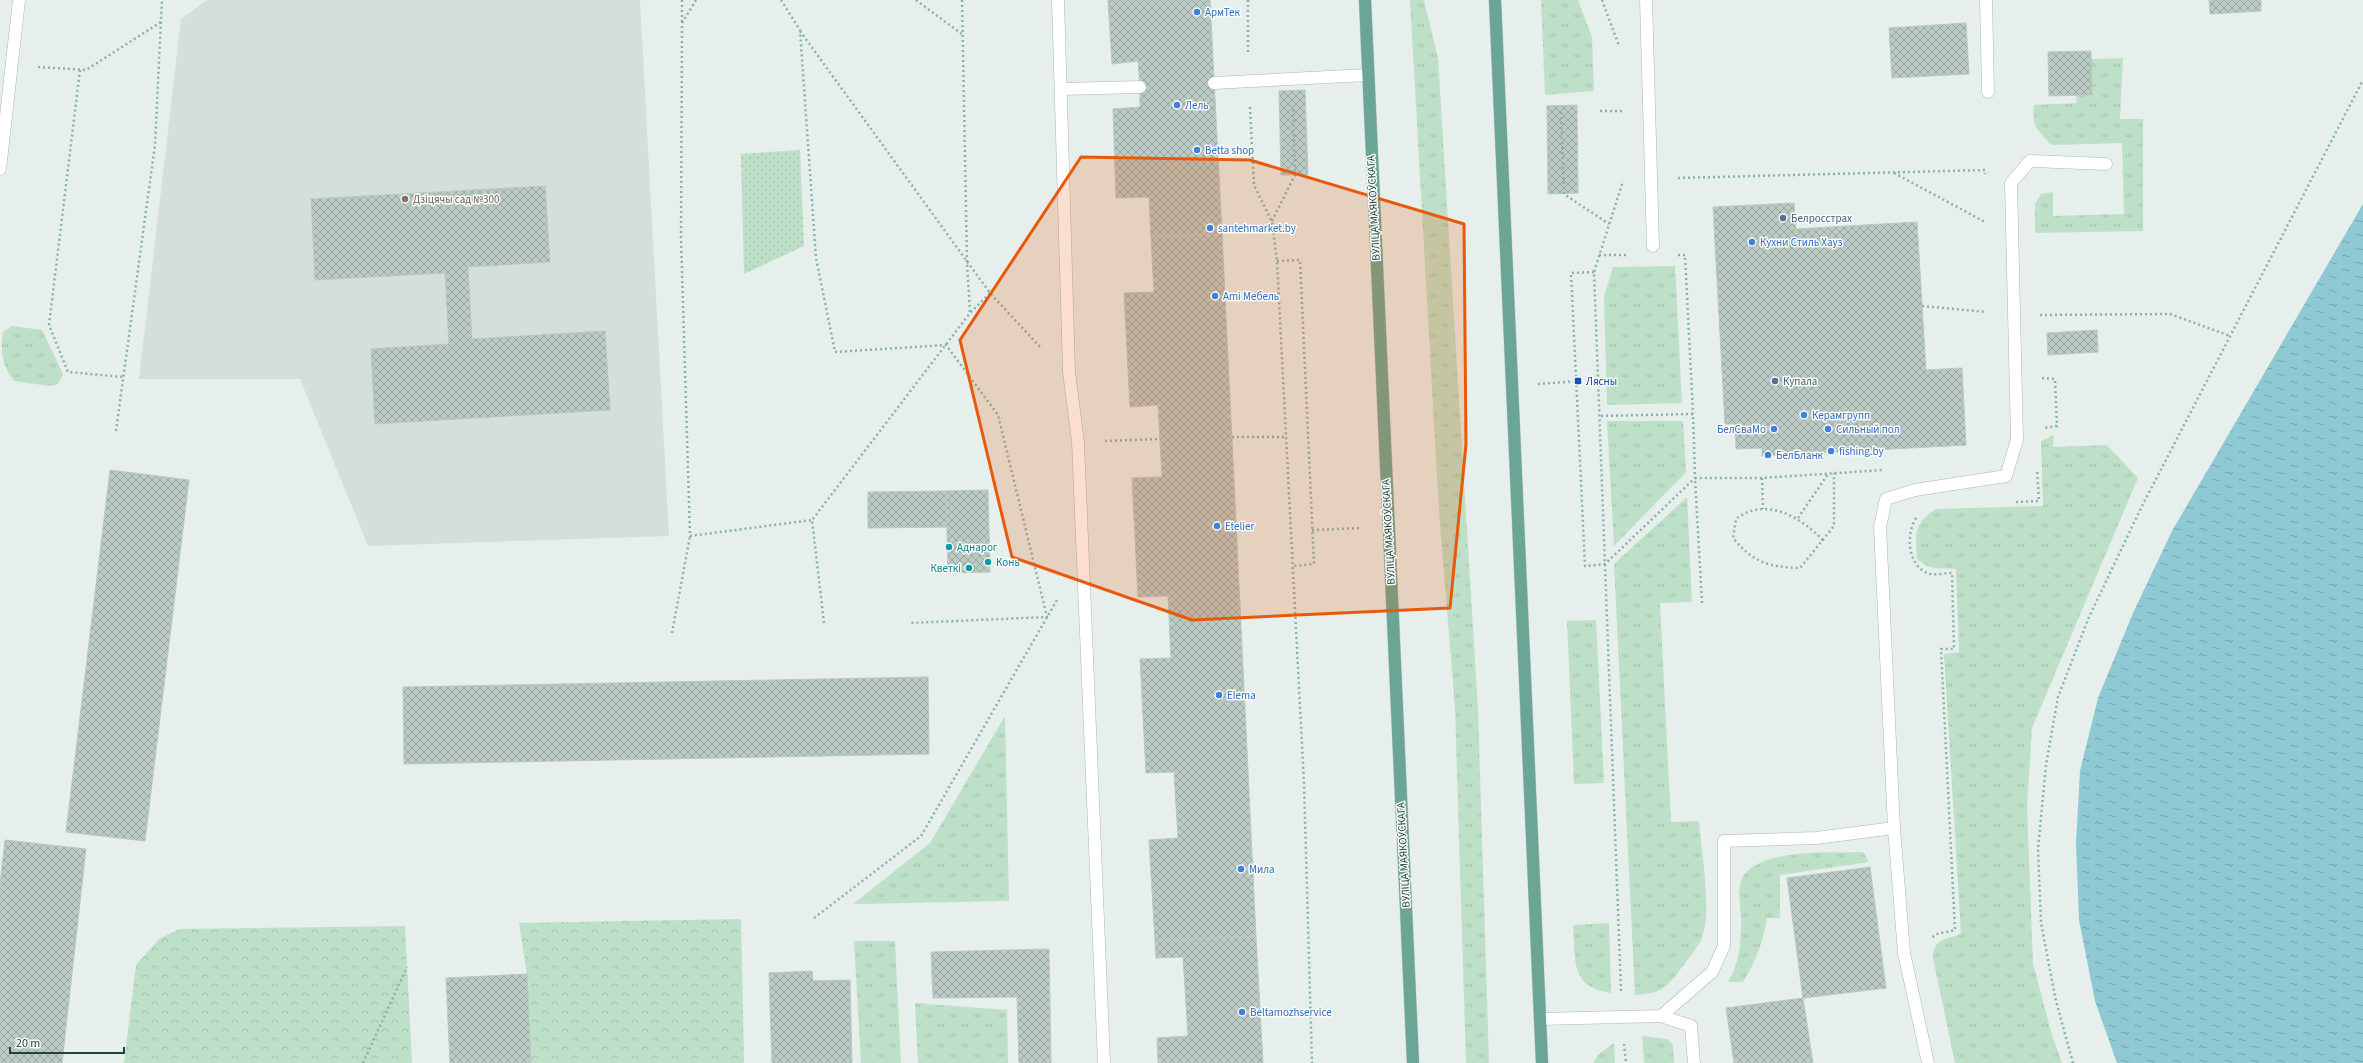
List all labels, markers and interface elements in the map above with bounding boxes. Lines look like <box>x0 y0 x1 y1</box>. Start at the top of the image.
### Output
place label: АрмТек <box>1205 5 1240 20</box>
marker: АрмТек <box>1192 7 1202 17</box>
place label: Лель <box>1185 98 1209 113</box>
marker: Лель <box>1172 100 1182 110</box>
place label: Betta shop <box>1205 143 1254 158</box>
marker: Betta shop <box>1192 145 1202 155</box>
street label: ВУЛІЦА МАЯКОЎСКАГА <box>1363 155 1384 261</box>
place label: Дзіцячы сад №300 <box>413 192 500 207</box>
marker: Дзіцячы сад №300 <box>400 194 410 204</box>
place label: Белросстрах <box>1791 211 1852 226</box>
marker: Белросстрах <box>1778 213 1788 223</box>
place label: santehmarket.by <box>1218 221 1296 236</box>
marker: santehmarket.by <box>1205 223 1215 233</box>
place label: Кухни Стиль Хауз <box>1760 235 1842 250</box>
marker: Кухни Стиль Хауз <box>1747 237 1757 247</box>
place label: Ami Мебель <box>1223 289 1279 304</box>
marker: Ami Мебель <box>1210 291 1220 301</box>
place label: Лясны <box>1586 374 1617 389</box>
place label: Купала <box>1783 374 1817 389</box>
marker: Лясны <box>1573 376 1583 386</box>
marker: Купала <box>1770 376 1780 386</box>
place label: Керамгрупп <box>1812 408 1870 423</box>
marker: Керамгрупп <box>1799 410 1809 420</box>
place label: БелСваМо <box>1717 422 1766 437</box>
place label: Сильный пол <box>1836 422 1900 437</box>
marker: БелСваМо <box>1769 424 1779 434</box>
marker: Сильный пол <box>1823 424 1833 434</box>
place label: fishing.by <box>1839 444 1884 459</box>
marker: fishing.by <box>1826 446 1836 456</box>
place label: БелБланк <box>1776 448 1824 463</box>
marker: БелБланк <box>1763 450 1773 460</box>
street label: ВУЛІЦА МАЯКОЎСКАГА <box>1378 479 1399 585</box>
place label: Etelier <box>1225 519 1255 534</box>
marker: Etelier <box>1212 521 1222 531</box>
place label: Аднарог <box>957 540 998 555</box>
marker: Аднарог <box>944 542 954 552</box>
place label: Конь <box>996 555 1020 570</box>
marker: Конь <box>983 557 993 567</box>
place label: Кветкі <box>930 561 961 576</box>
marker: Кветкі <box>964 563 974 573</box>
place label: Elema <box>1227 688 1256 703</box>
marker: Elema <box>1214 690 1224 700</box>
street label: ВУЛІЦА МАЯКОЎСКАГА <box>1393 802 1414 908</box>
place label: Мила <box>1249 862 1275 877</box>
marker: Мила <box>1236 864 1246 874</box>
place label: Beltamozhservice <box>1250 1005 1332 1020</box>
marker: Beltamozhservice <box>1237 1007 1247 1017</box>
scale bar <box>10 1029 124 1055</box>
text: 20 m <box>16 1035 40 1052</box>

